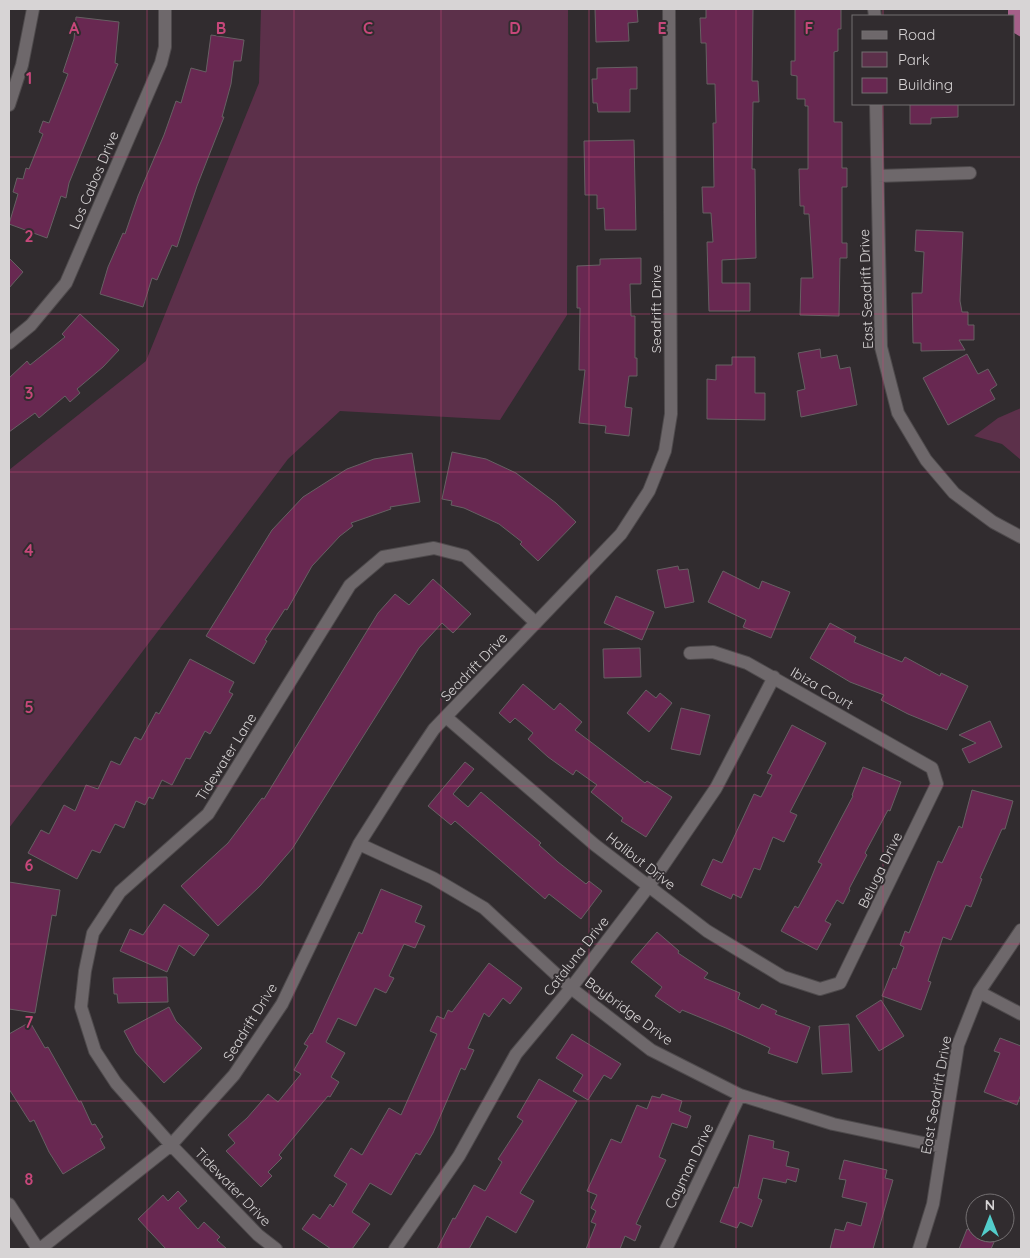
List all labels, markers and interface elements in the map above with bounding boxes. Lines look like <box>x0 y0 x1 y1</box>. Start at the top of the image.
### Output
legend <box>852 15 1015 105</box>
text: A <box>69 18 80 38</box>
text: B <box>216 18 226 38</box>
text: C <box>363 18 373 38</box>
text: D <box>509 18 521 38</box>
text: E <box>657 18 667 38</box>
text: F <box>805 18 814 38</box>
text: Road <box>898 25 935 44</box>
text: Park <box>898 50 930 69</box>
text: 1 <box>26 68 32 88</box>
text: Building <box>898 75 953 94</box>
street label: Los Cabos Drive <box>65 128 123 232</box>
text: 2 <box>24 226 34 246</box>
street label: East Seadrift Drive <box>855 229 877 349</box>
street label: Seadrift Drive <box>647 265 665 353</box>
text: 3 <box>25 383 33 403</box>
text: 4 <box>24 540 34 560</box>
street label: Seadrift Drive <box>437 629 511 705</box>
street label: Ibiza Court <box>787 663 857 713</box>
text: 5 <box>24 697 34 717</box>
street label: Tidewater Lane <box>192 709 260 804</box>
street label: Halibut Drive <box>603 828 680 894</box>
street label: Beluga Drive <box>854 829 906 911</box>
text: 6 <box>25 855 34 875</box>
street label: Cataluna Drive <box>539 913 613 999</box>
street label: Baybridge Drive <box>581 973 677 1049</box>
street label: Seadrift Drive <box>219 980 281 1064</box>
text: 7 <box>25 1012 34 1032</box>
street label: East Seadrift Drive <box>917 1034 955 1156</box>
street label: Cayman Drive <box>661 1120 717 1211</box>
street label: Tidewater Drive <box>191 1144 275 1230</box>
text: 8 <box>25 1169 34 1189</box>
north arrow <box>965 1193 1015 1243</box>
text: N <box>985 1196 995 1214</box>

